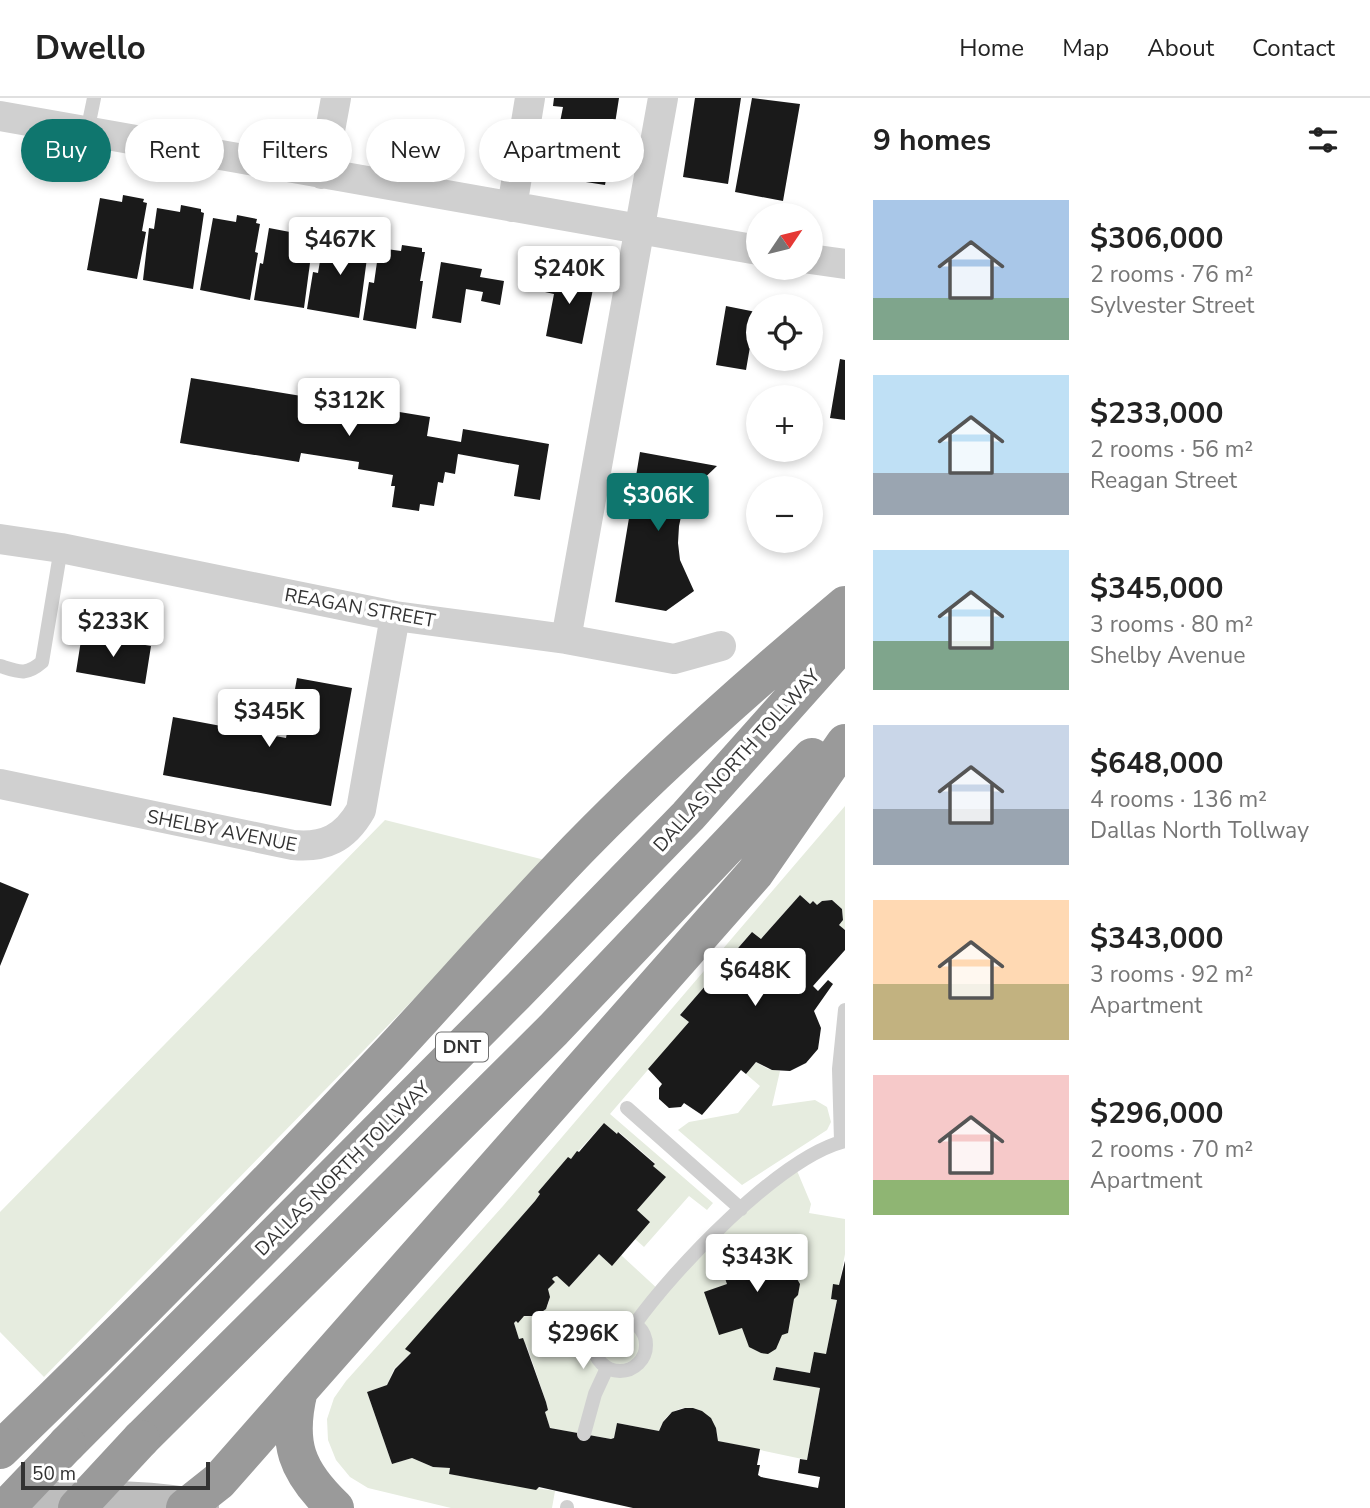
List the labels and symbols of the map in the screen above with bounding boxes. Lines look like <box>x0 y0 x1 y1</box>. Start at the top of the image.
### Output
north arrow <box>746 203 822 280</box>
pin: $467K <box>291 218 389 277</box>
pin: $240K <box>520 246 618 306</box>
pin: $312K <box>300 378 398 438</box>
pin: $306K <box>609 474 707 533</box>
street label: REAGAN STREET <box>282 582 438 634</box>
pin: $233K <box>64 600 162 659</box>
street label: DALLAS NORTH TOLLWAY <box>648 663 826 858</box>
pin: $345K <box>220 690 318 749</box>
street label: SHELBY AVENUE <box>145 804 299 858</box>
pin: $648K <box>706 948 804 1008</box>
road number: DNT <box>436 1032 488 1062</box>
street label: DALLAS NORTH TOLLWAY <box>249 1075 436 1262</box>
pin: $343K <box>708 1234 806 1294</box>
pin: $296K <box>534 1312 632 1371</box>
scale bar <box>21 1459 210 1491</box>

